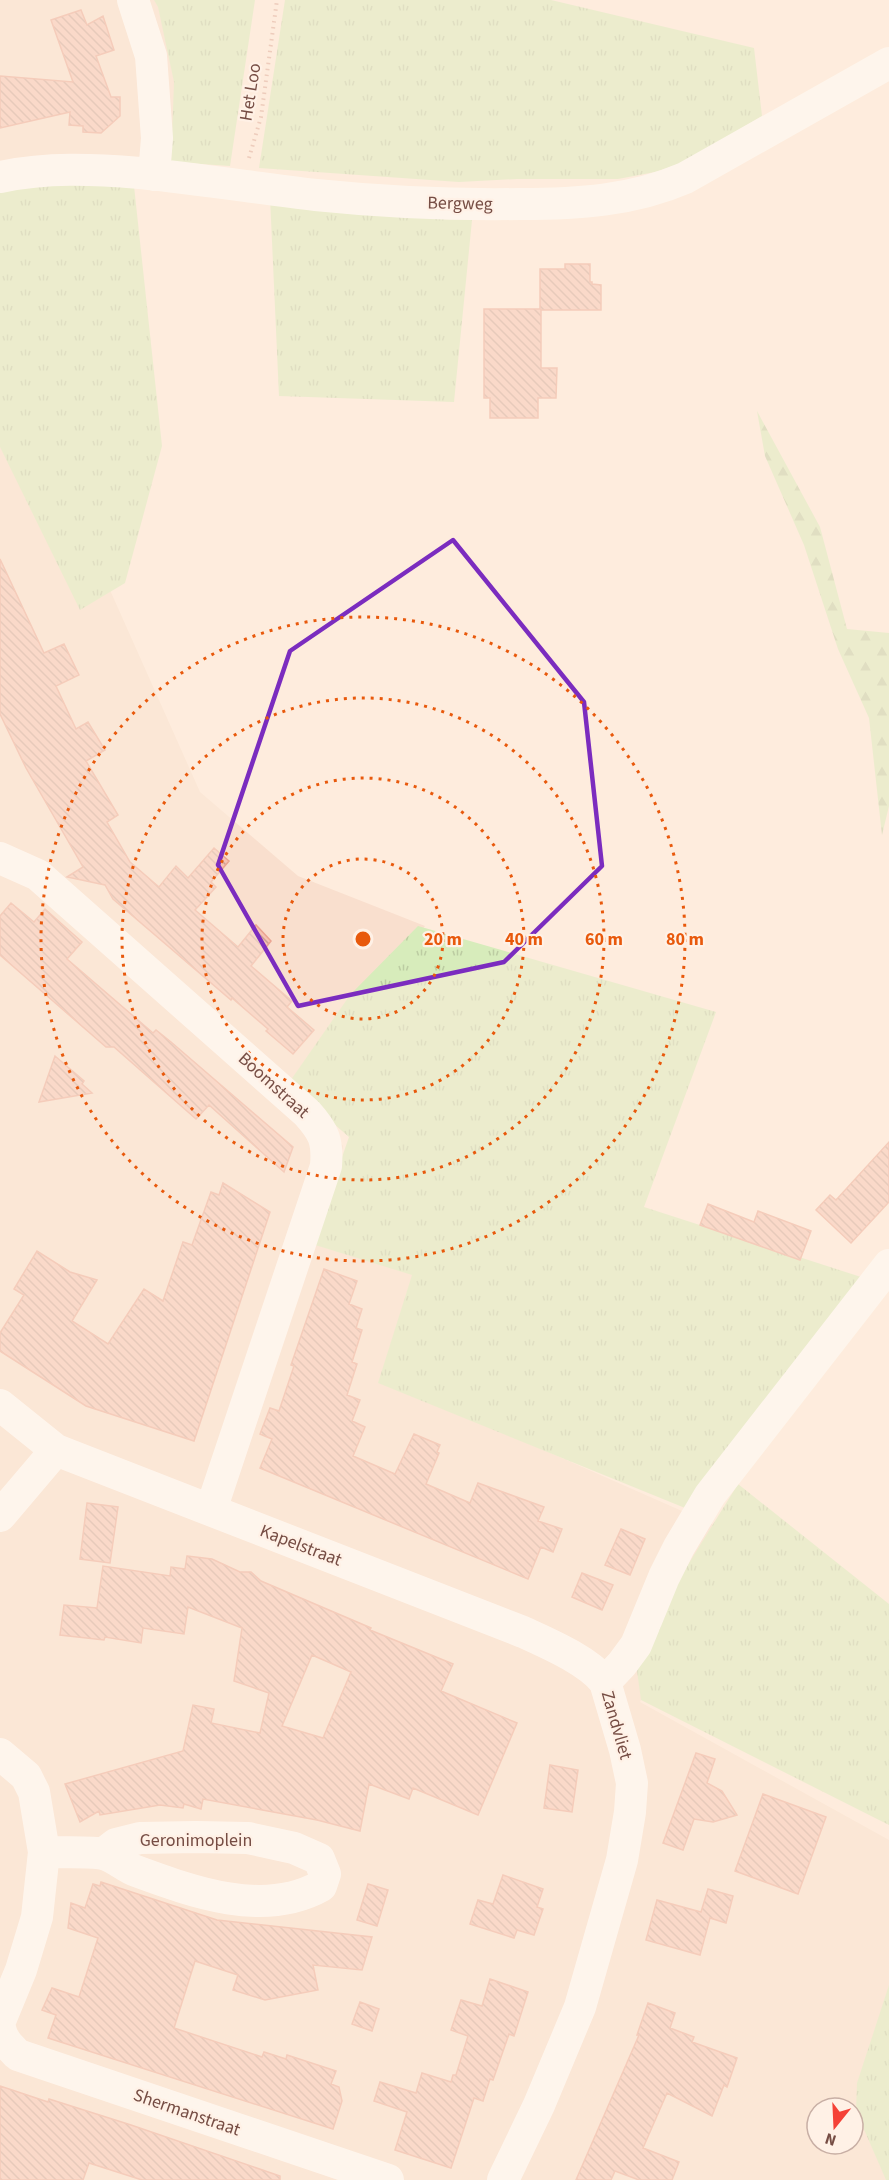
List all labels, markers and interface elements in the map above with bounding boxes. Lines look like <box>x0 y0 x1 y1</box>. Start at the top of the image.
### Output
street label: Het Loo <box>234 61 267 123</box>
street label: Bergweg <box>427 190 493 217</box>
text: 20 m <box>424 927 462 952</box>
text: 40 m <box>505 927 543 952</box>
text: 60 m <box>585 927 623 952</box>
text: 80 m <box>666 927 704 952</box>
centre of rings <box>353 929 373 949</box>
street label: Boomstraat <box>233 1047 315 1124</box>
street label: Kapelstraat <box>256 1518 345 1573</box>
street label: Zandvliet <box>595 1688 638 1763</box>
street label: Geronimoplein <box>140 1828 252 1853</box>
street label: Shermanstraat <box>130 2083 244 2142</box>
north arrow <box>805 2096 865 2156</box>
text: N <box>822 2127 839 2151</box>

